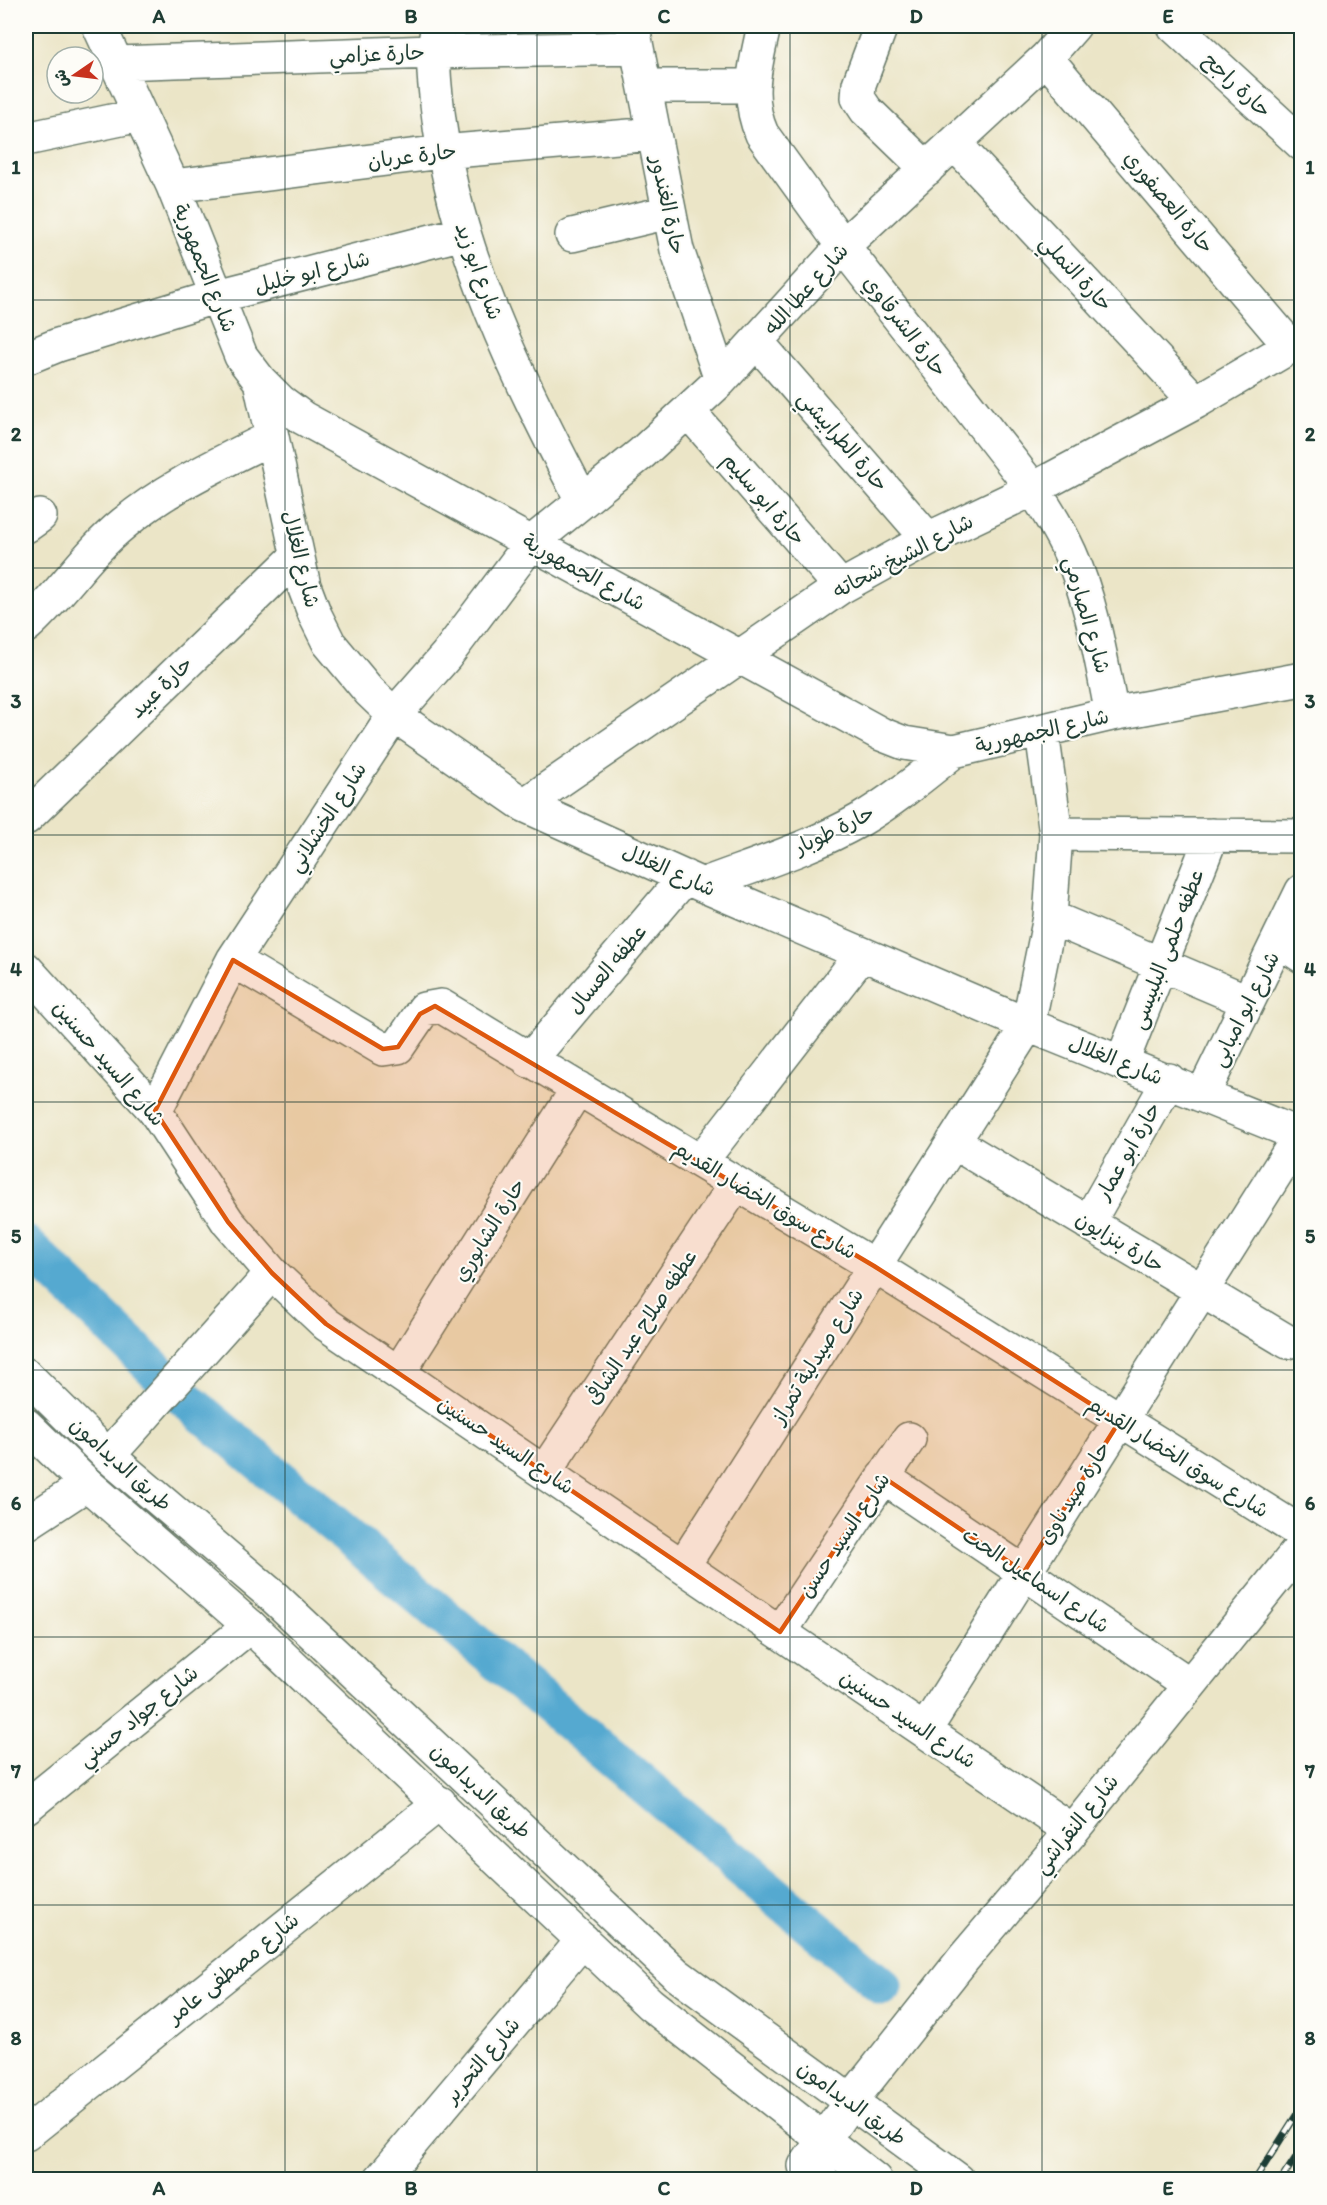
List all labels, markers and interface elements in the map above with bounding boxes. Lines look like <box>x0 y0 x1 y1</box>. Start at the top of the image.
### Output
text: A <box>152 4 166 28</box>
text: B <box>405 4 418 28</box>
text: C <box>658 4 671 28</box>
text: D <box>909 4 923 28</box>
text: E <box>1162 4 1174 28</box>
street label: حارة عزامي <box>329 39 425 75</box>
north arrow <box>45 45 105 105</box>
street label: حارة راجح <box>1197 47 1277 124</box>
text: ش <box>50 68 72 89</box>
street label: حارة عربان <box>366 138 458 174</box>
street label: حارة العصفوري <box>1117 145 1220 260</box>
street label: حارة الغندور <box>643 151 691 257</box>
text: 1 <box>11 155 21 179</box>
text: 1 <box>1305 155 1315 179</box>
street label: شارع الجمهورية <box>166 200 243 337</box>
street label: شارع ابو زيد <box>447 219 509 324</box>
street label: حارة النملي <box>1030 229 1118 321</box>
street label: شارع عطا الله <box>758 238 855 342</box>
street label: شارع ابو خليل <box>252 245 373 301</box>
street label: حارة الشرقاوي <box>856 270 953 383</box>
street label: حارة الطرابيشي <box>788 385 894 501</box>
text: 2 <box>11 422 22 446</box>
text: 2 <box>1305 422 1316 446</box>
street label: حارة ابو سليم <box>715 447 811 553</box>
street label: شارع الغلال <box>274 508 326 611</box>
street label: شارع الشيخ شحاته <box>828 508 979 606</box>
street label: شارع الجمهورية <box>517 528 650 618</box>
street label: شارع الصارمي <box>1052 554 1116 678</box>
street label: حارة عبيد <box>124 651 198 723</box>
text: 3 <box>11 689 22 713</box>
text: 3 <box>1305 689 1316 713</box>
street label: شارع الجمهورية <box>973 703 1112 761</box>
street label: شارع الخشلاني <box>282 757 377 880</box>
street label: حارة طوبار <box>788 799 879 861</box>
street label: شارع الغلال <box>618 838 720 904</box>
street label: عطفه حلمى البلبيسى <box>1124 865 1210 1033</box>
street label: عطفه العسال <box>562 919 651 1019</box>
street label: شارع ابو امبابى <box>1205 947 1287 1072</box>
text: 4 <box>10 957 22 981</box>
text: 4 <box>1304 957 1316 981</box>
street label: شارع السيد حسنين <box>46 995 171 1133</box>
street label: شارع الغلال <box>1064 1029 1167 1093</box>
street label: حارة ابو عمار <box>1089 1097 1167 1206</box>
street label: شارع سوق الخضار القديم <box>667 1135 861 1268</box>
street label: حارة الشابوري <box>447 1174 533 1287</box>
street label: حارة بنزايون <box>1071 1205 1169 1279</box>
text: 5 <box>11 1224 22 1248</box>
text: 5 <box>1305 1224 1316 1248</box>
street label: عطفه صلاح عبد الشافى <box>579 1244 703 1410</box>
street label: شارع صيدلية تمراز <box>764 1283 871 1431</box>
street label: شارع السيد حسنين <box>432 1390 579 1502</box>
street label: شارع سوق الخضار القديم <box>1081 1391 1274 1526</box>
street label: طريق الديدامون <box>65 1411 177 1517</box>
street label: حارة صيدناوى <box>1032 1437 1117 1550</box>
street label: شارع السيد حسن <box>792 1467 897 1604</box>
text: 6 <box>11 1491 22 1515</box>
text: 6 <box>1305 1491 1316 1515</box>
street label: شارع اسماعيل الحت <box>956 1521 1115 1640</box>
street label: شارع جواد حسني <box>73 1660 207 1777</box>
street label: شارع السيد حسنين <box>834 1664 981 1776</box>
street label: طريق الديدامون <box>425 1738 537 1844</box>
text: 7 <box>10 1759 21 1783</box>
text: 7 <box>1304 1759 1315 1783</box>
street label: شارع النقراشي <box>1028 1769 1129 1883</box>
street label: شارع مصطفى عامر <box>160 1907 305 2032</box>
street label: شارع التحرير <box>437 2012 527 2111</box>
text: 8 <box>11 2026 22 2050</box>
text: 8 <box>1305 2026 1316 2050</box>
street label: طريق الديدامون <box>792 2055 912 2151</box>
text: A <box>152 2176 166 2200</box>
text: B <box>405 2176 418 2200</box>
text: C <box>658 2176 671 2200</box>
text: D <box>909 2176 923 2200</box>
text: E <box>1162 2176 1174 2200</box>

